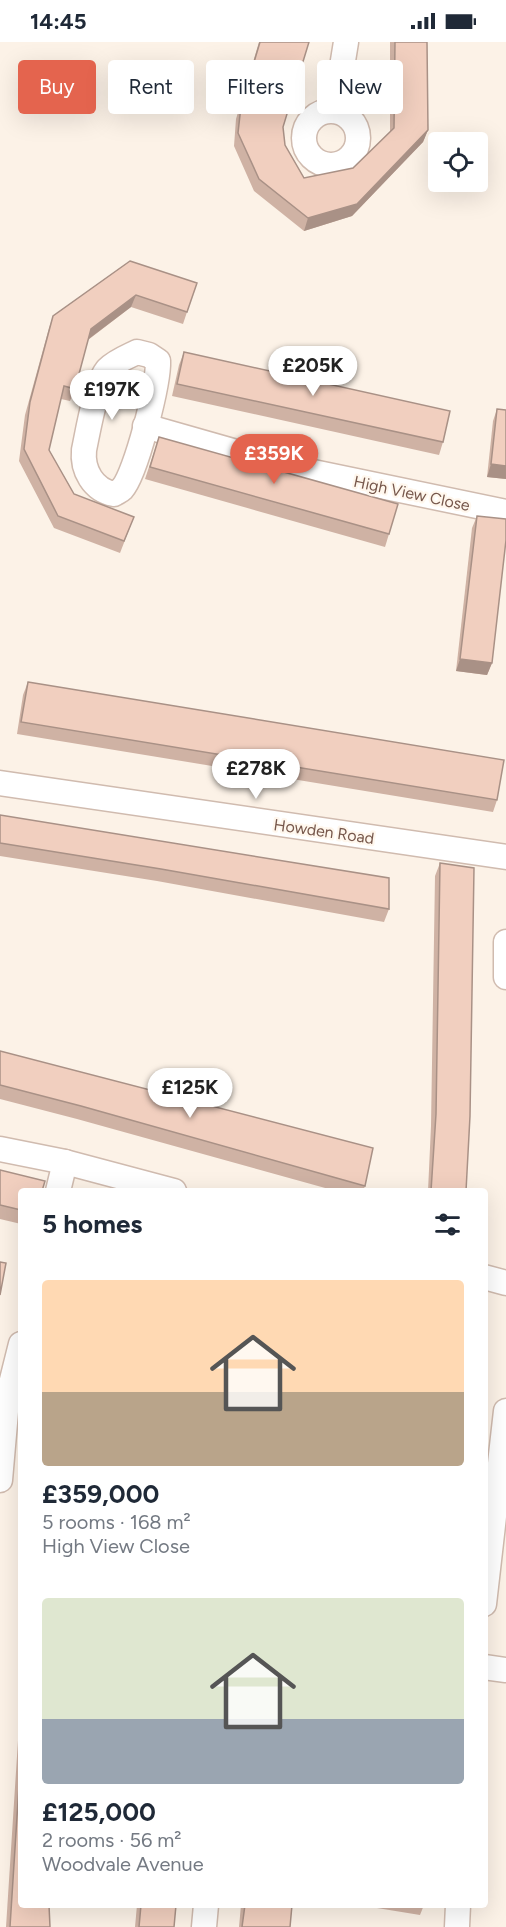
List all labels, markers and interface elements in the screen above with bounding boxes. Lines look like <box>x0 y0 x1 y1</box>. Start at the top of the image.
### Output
text: 14:45 <box>30 8 87 35</box>
chip: Buy <box>18 60 96 114</box>
chip: Rent <box>108 60 194 114</box>
chip: Filters <box>206 60 305 114</box>
chip: New <box>317 60 403 114</box>
map controls <box>428 132 488 192</box>
button: locate <box>428 132 488 192</box>
pin: £205K <box>271 346 355 397</box>
text: £205K <box>282 353 344 377</box>
pin: £197K <box>70 370 154 421</box>
text: £197K <box>84 377 140 401</box>
pin: £359K <box>232 434 316 485</box>
text: £359K <box>244 441 304 465</box>
street label: High View Close <box>352 472 472 515</box>
pin: £278K <box>214 749 298 800</box>
text: £278K <box>226 756 286 780</box>
street label: Howden Road <box>272 815 375 848</box>
pin: £125K <box>148 1068 232 1119</box>
text: £125K <box>162 1075 218 1099</box>
text: 5 homes <box>42 1208 142 1240</box>
icon: filters <box>431 1208 464 1241</box>
icon: home <box>199 1319 307 1427</box>
text: £359,000 <box>42 1478 159 1510</box>
text: 5 rooms · 168 m² <box>42 1510 191 1534</box>
text: High View Close <box>42 1534 190 1558</box>
icon: home <box>199 1637 307 1745</box>
text: £125,000 <box>42 1796 156 1828</box>
text: 2 rooms · 56 m² <box>42 1828 181 1852</box>
text: Woodvale Avenue <box>42 1852 204 1876</box>

